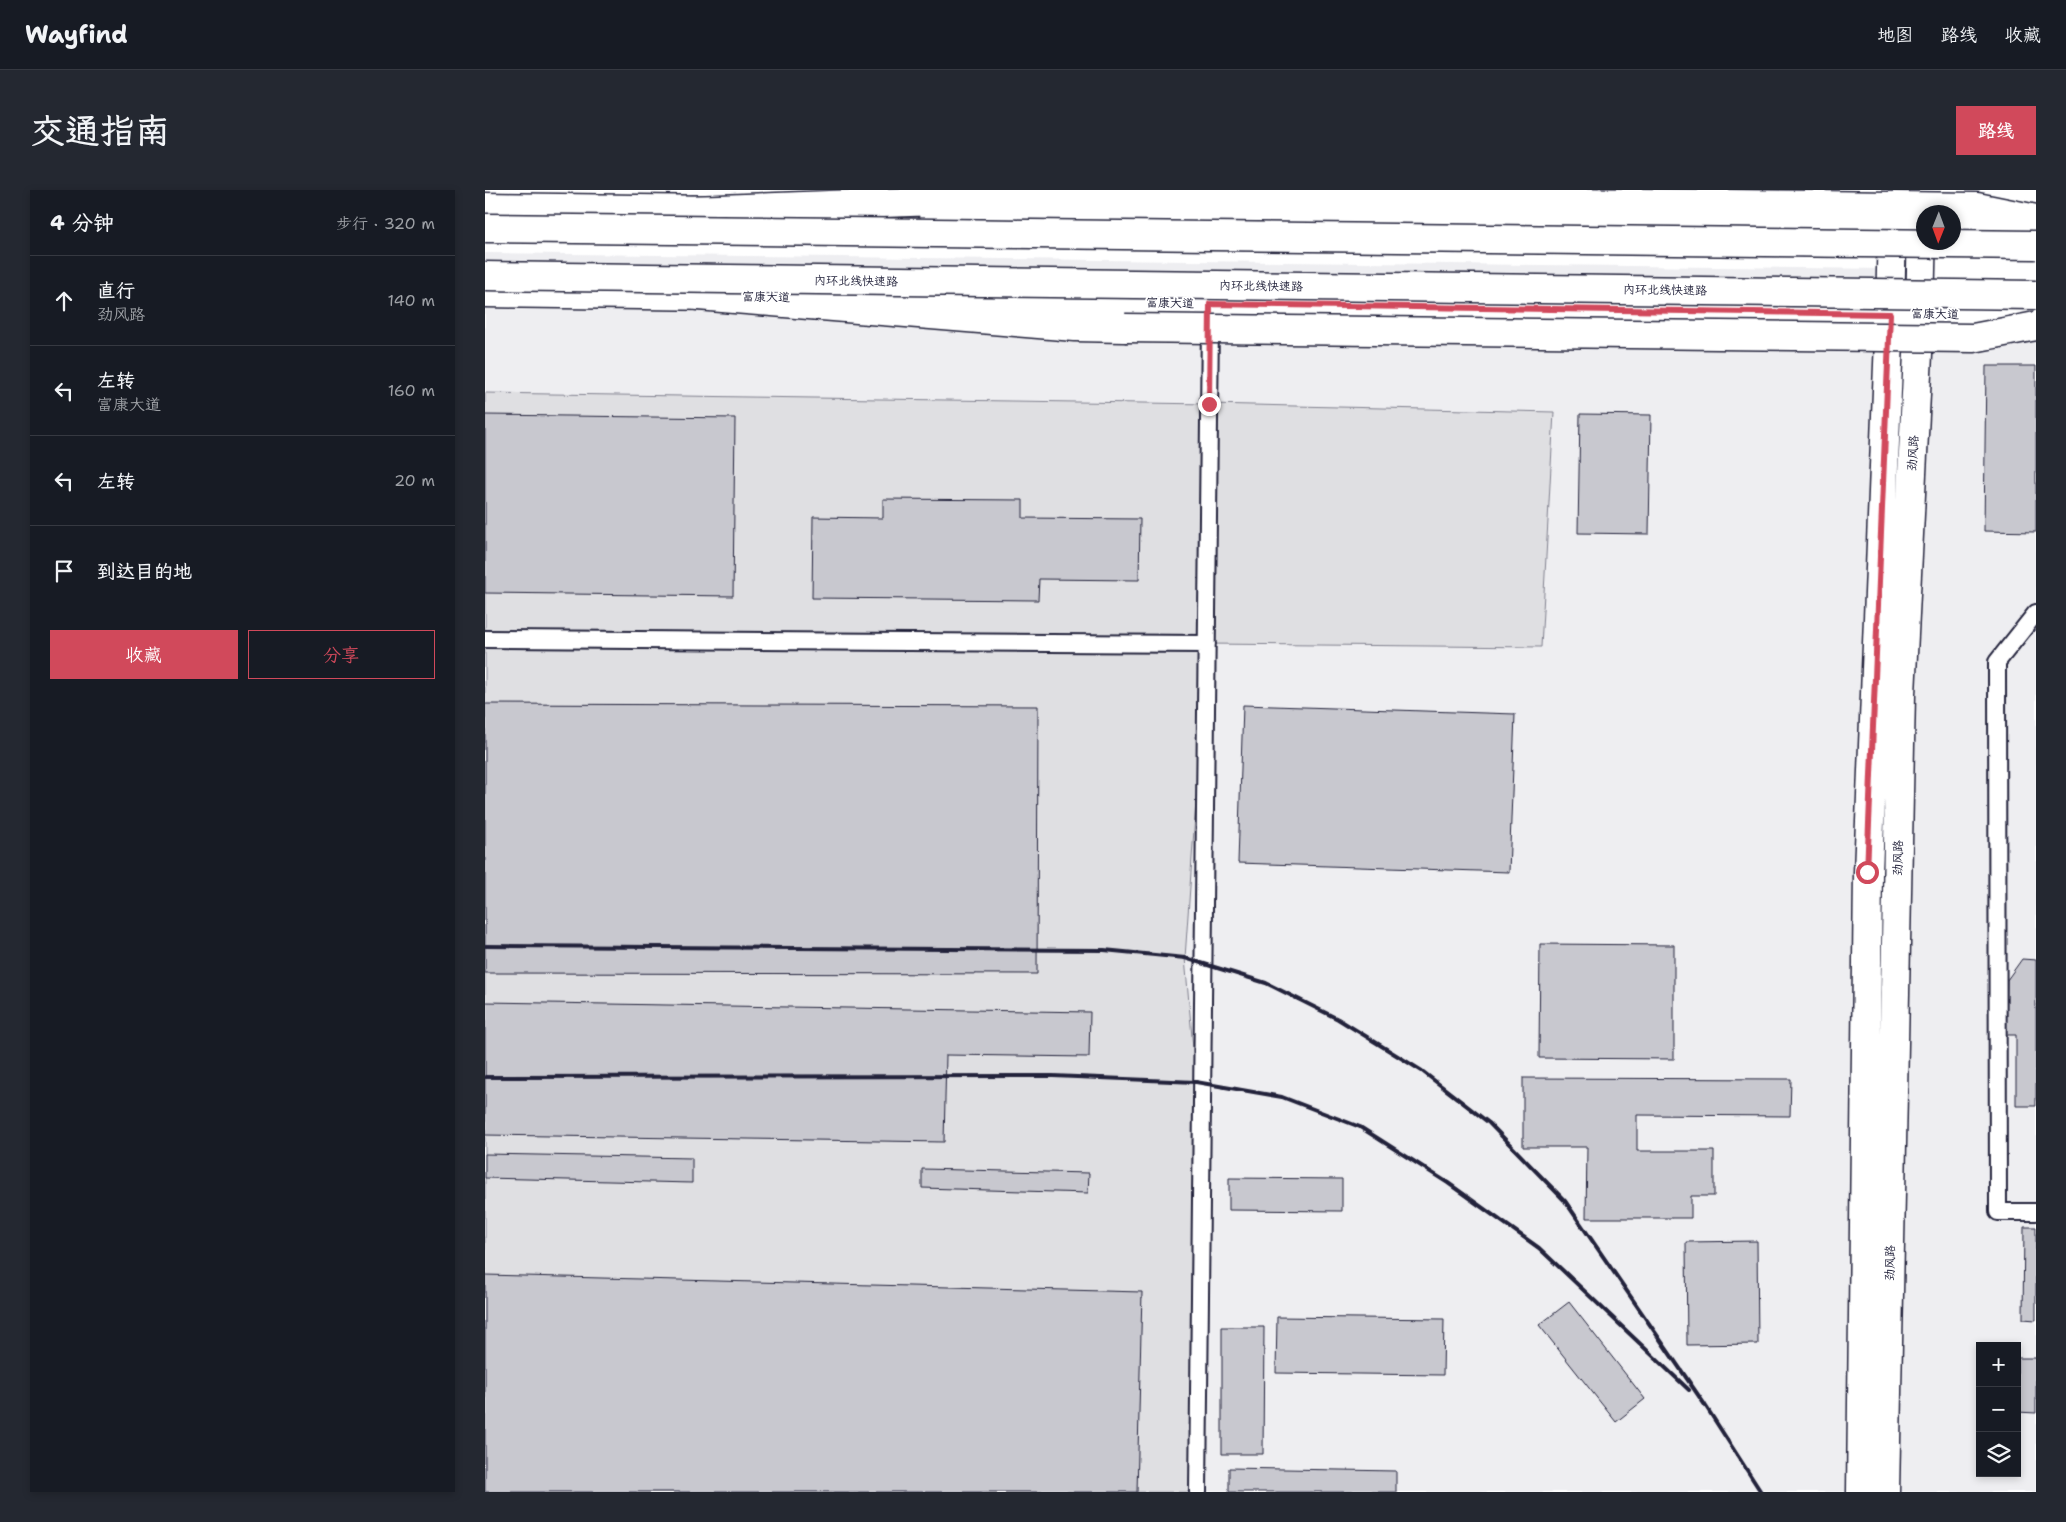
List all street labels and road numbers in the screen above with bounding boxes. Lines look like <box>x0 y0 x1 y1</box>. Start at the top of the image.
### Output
street label: 内环北线快速路 <box>814 272 898 290</box>
street label: 内环北线快速路 <box>1219 277 1303 295</box>
street label: 内环北线快速路 <box>1623 281 1707 299</box>
street label: 富康大道 <box>742 289 790 305</box>
street label: 富康大道 <box>1146 295 1194 311</box>
street label: 富康大道 <box>1911 306 1959 322</box>
street label: 劲风路 <box>1904 435 1922 471</box>
street label: 劲风路 <box>1890 840 1906 876</box>
street label: 劲风路 <box>1882 1245 1898 1281</box>

